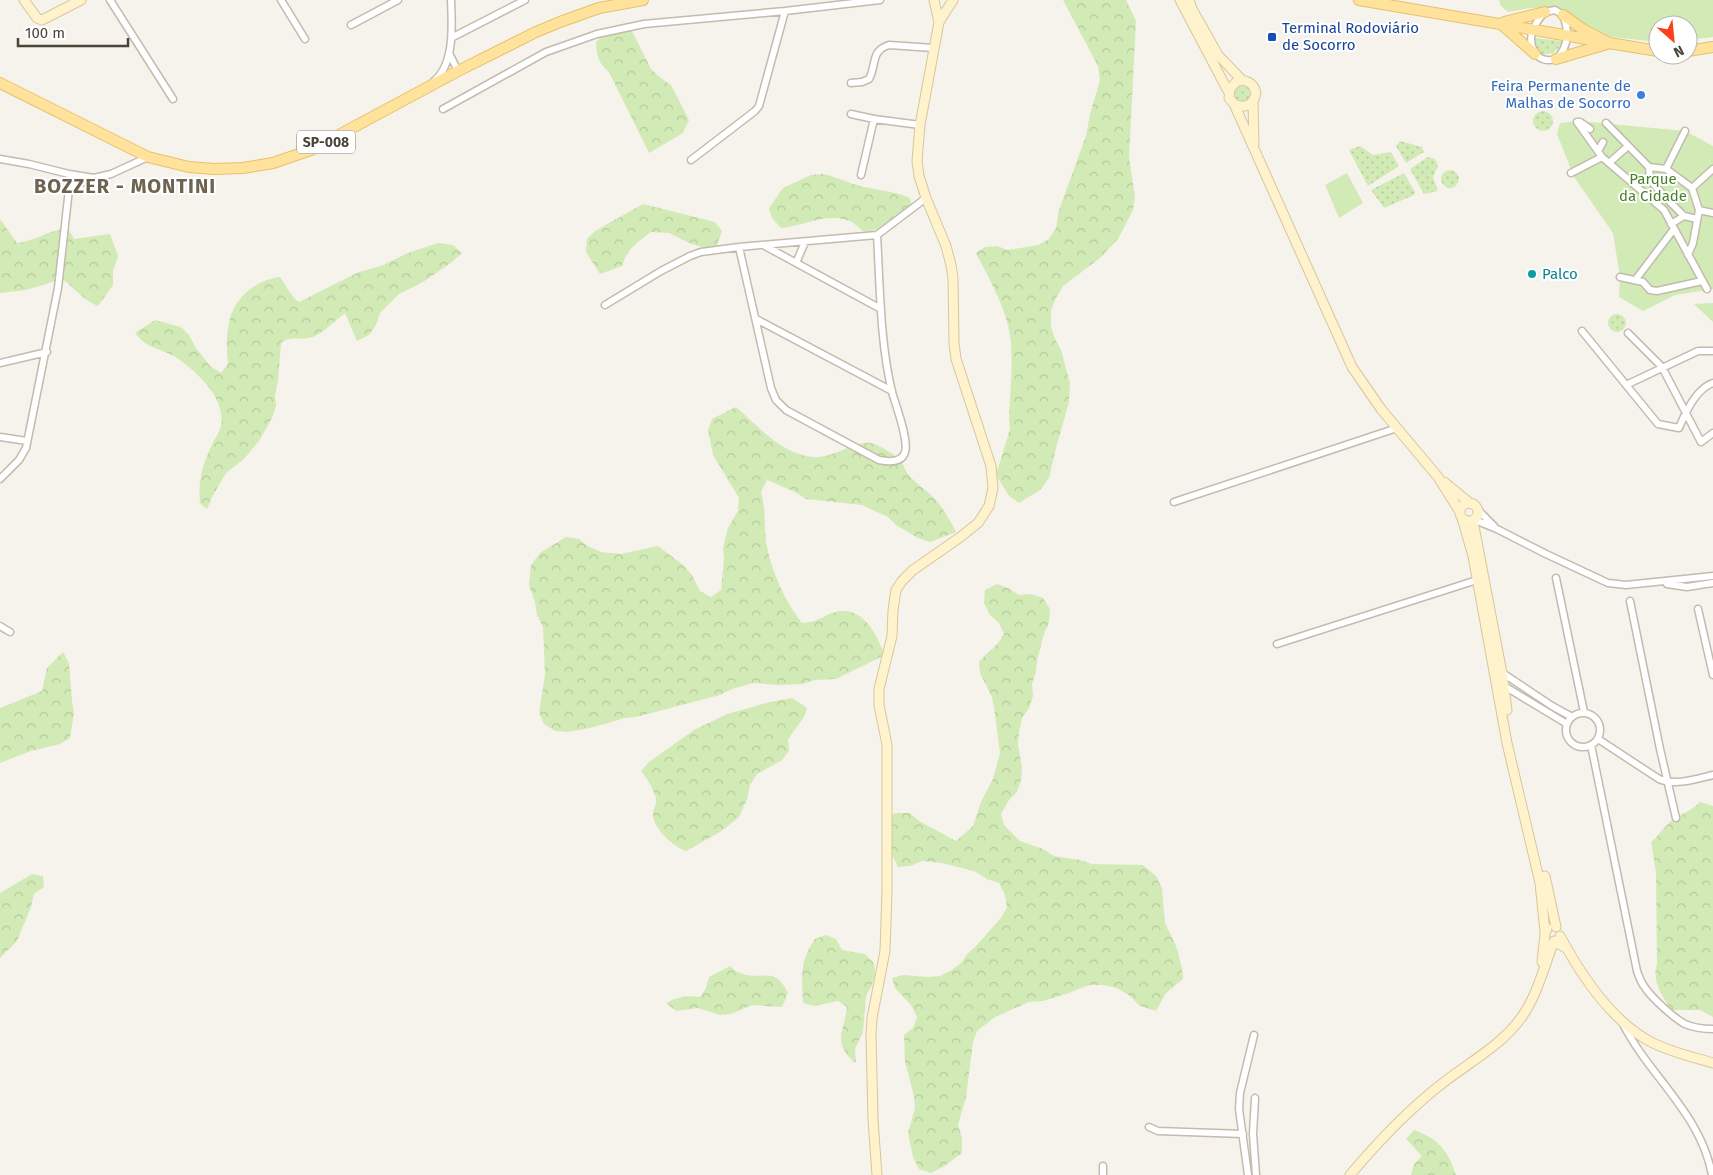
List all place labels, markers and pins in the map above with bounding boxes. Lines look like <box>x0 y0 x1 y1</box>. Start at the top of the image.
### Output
place label: Terminal Rodoviário de Socorro <box>1282 19 1419 54</box>
marker: Terminal Rodoviário de Socorro <box>1266 31 1278 43</box>
place label: Feira Permanente de Malhas de Socorro <box>1491 77 1631 112</box>
marker: Feira Permanente de Malhas de Socorro <box>1635 89 1647 101</box>
place label: Palco <box>1542 265 1578 283</box>
marker: Palco <box>1526 268 1538 280</box>

